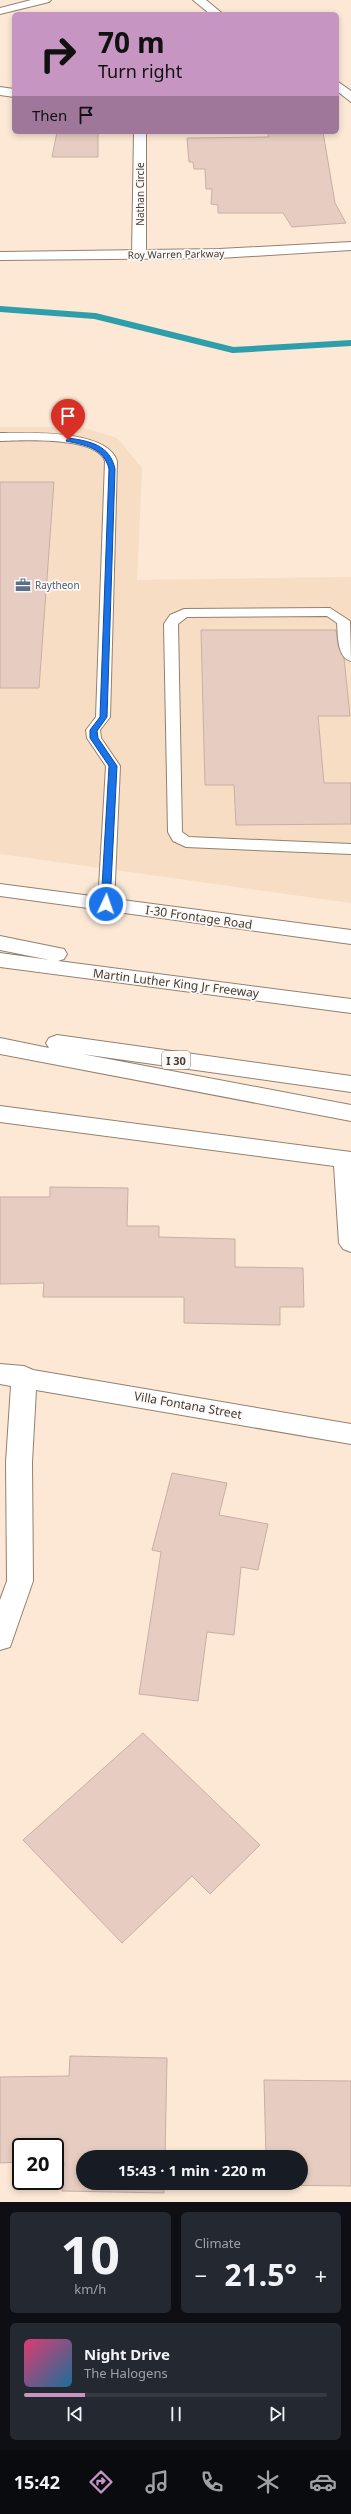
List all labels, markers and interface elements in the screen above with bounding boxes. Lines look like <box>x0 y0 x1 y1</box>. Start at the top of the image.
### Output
text: 70 m <box>98 23 165 61</box>
icon: right <box>32 28 84 80</box>
text: Turn right <box>98 59 182 83</box>
icon: arrive <box>75 104 97 126</box>
text: Then <box>32 105 67 125</box>
street label: Nathan Circle <box>133 162 147 226</box>
street label: Roy Warren Parkway <box>128 246 225 262</box>
pin <box>51 399 85 440</box>
icon: arrive <box>57 405 79 427</box>
office icon: Raytheon <box>14 576 32 594</box>
place label: Raytheon <box>35 578 80 592</box>
position arrow <box>85 883 127 925</box>
street label: I-30 Frontage Road <box>145 901 253 933</box>
street label: Martin Luther King Jr Freeway <box>92 964 261 1002</box>
road number: I 30 <box>162 1051 190 1069</box>
street label: Villa Fontana Street <box>133 1387 244 1423</box>
speed limit sign: 20 <box>12 2138 64 2190</box>
text: 15:43 · 1 min · 220 m <box>118 2160 266 2180</box>
text: 10 <box>61 2218 120 2289</box>
text: Climate <box>195 2234 241 2252</box>
text: 21.5° <box>224 2254 297 2295</box>
text: − <box>195 2260 207 2290</box>
text: + <box>314 2260 327 2290</box>
text: km/h <box>74 2280 106 2298</box>
text: Night Drive <box>84 2344 170 2364</box>
text: The Halogens <box>84 2364 168 2382</box>
icon: previous <box>64 2403 86 2425</box>
icon: pause <box>165 2403 187 2425</box>
icon: next <box>266 2403 288 2425</box>
icon: directions <box>87 2468 115 2496</box>
icon: music <box>143 2468 171 2496</box>
icon: phone <box>198 2468 226 2496</box>
icon: climate <box>254 2468 282 2496</box>
icon: car <box>309 2468 337 2496</box>
text: 15:42 <box>14 2470 60 2494</box>

